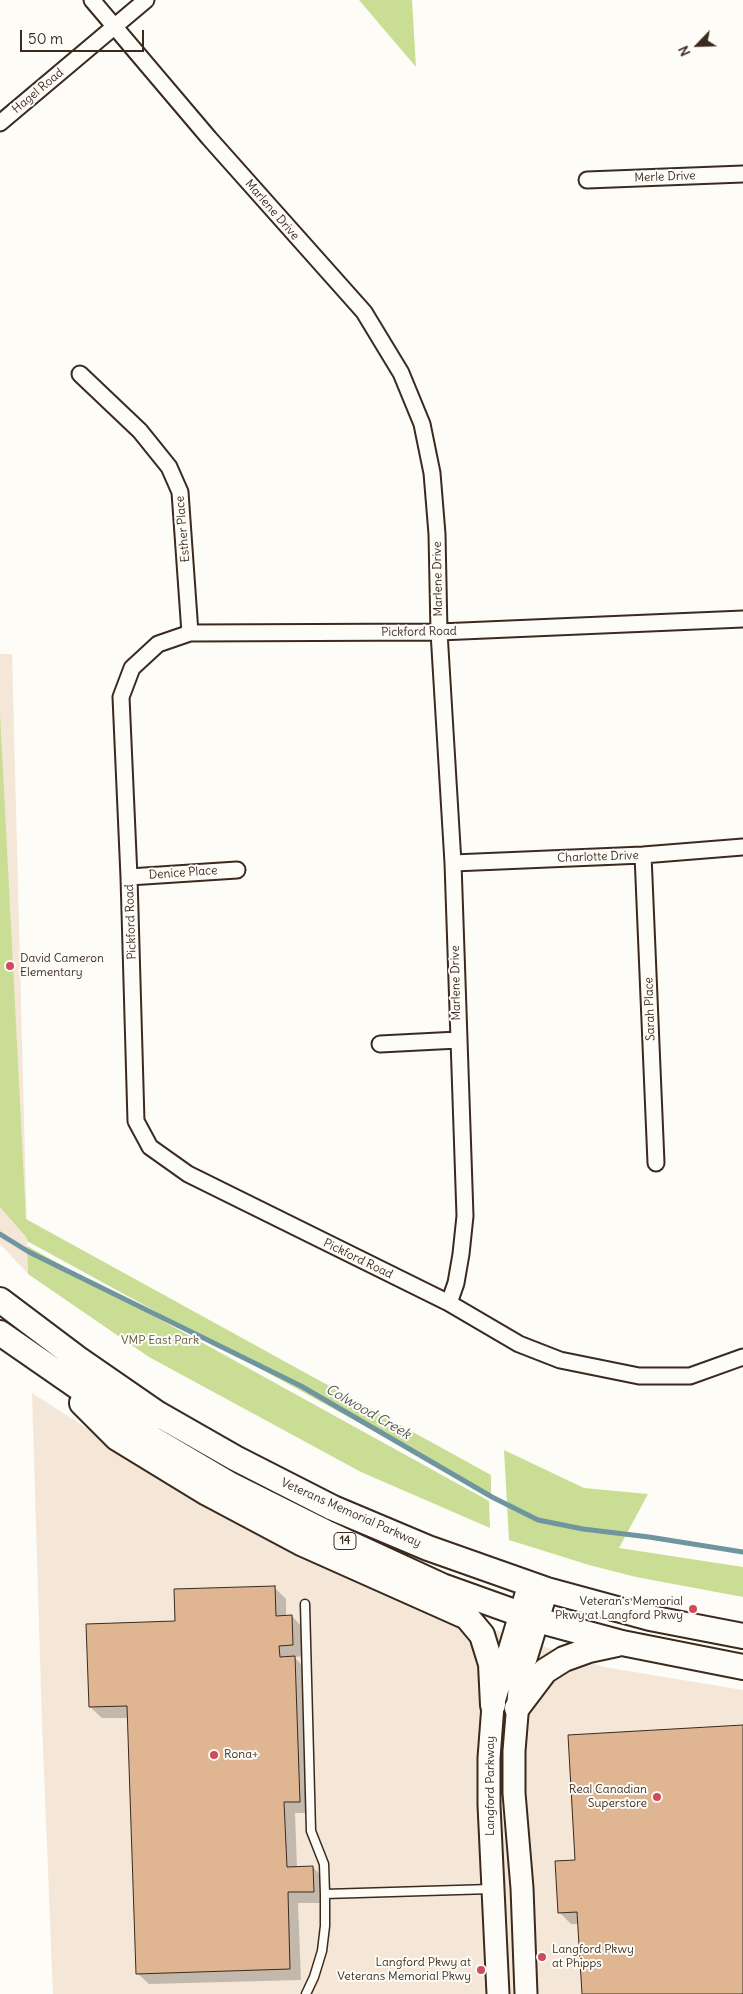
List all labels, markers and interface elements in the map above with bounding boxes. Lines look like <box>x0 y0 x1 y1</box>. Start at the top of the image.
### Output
scale bar <box>22 20 146 52</box>
north arrow <box>673 20 723 70</box>
text: 50 m <box>28 29 63 48</box>
text: N <box>674 43 694 59</box>
street label: Hagel Road <box>10 65 66 117</box>
street label: Merle Drive <box>634 169 696 185</box>
street label: Marlene Drive <box>242 177 302 243</box>
street label: Esther Place <box>173 495 193 563</box>
street label: Marlene Drive <box>430 541 446 617</box>
street label: Pickford Road <box>381 624 457 640</box>
street label: Charlotte Drive <box>557 848 639 866</box>
street label: Denice Place <box>148 863 218 883</box>
street label: Pickford Road <box>122 884 140 960</box>
street label: Marlene Drive <box>448 945 464 1021</box>
place label: David Cameron Elementary <box>20 952 104 980</box>
marker: David Cameron Elementary <box>4 960 16 972</box>
street label: Sarah Place <box>642 977 658 1041</box>
street label: Pickford Road <box>321 1236 395 1282</box>
park label: VMP East Park <box>121 1334 199 1348</box>
water label: Colwood Creek <box>323 1381 413 1443</box>
street label: Veterans Memorial Parkway <box>279 1476 423 1550</box>
road number: 14 <box>334 1532 356 1550</box>
place label: Veteran's Memorial Pkwy at Langford Pkwy <box>555 1595 683 1623</box>
marker: Veteran's Memorial Pkwy at Langford Pkwy <box>687 1603 699 1615</box>
street label: Langford Parkway <box>484 1736 498 1836</box>
place label: Rona+ <box>224 1748 258 1762</box>
marker: Rona+ <box>208 1749 220 1761</box>
place label: Real Canadian Superstore <box>569 1783 647 1811</box>
marker: Real Canadian Superstore <box>651 1791 663 1803</box>
place label: Langford Pkwy at Phipps <box>552 1943 634 1971</box>
marker: Langford Pkwy at Phipps <box>536 1951 548 1963</box>
place label: Langford Pkwy at Veterans Memorial Pkwy <box>337 1956 471 1984</box>
marker: Langford Pkwy at Veterans Memorial Pkwy <box>475 1964 487 1976</box>

